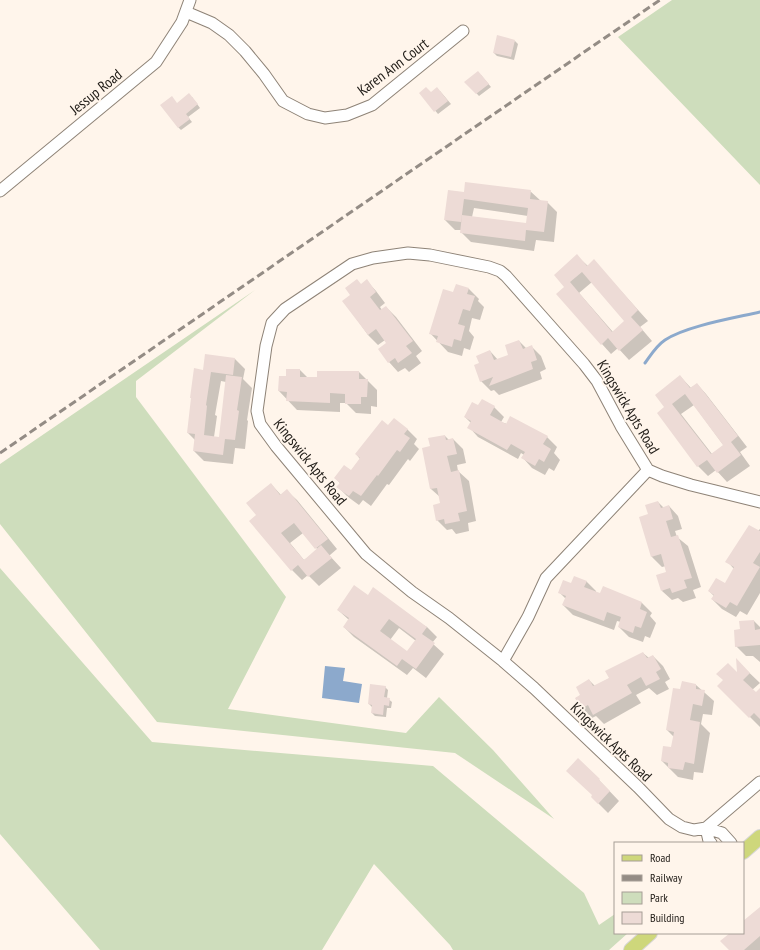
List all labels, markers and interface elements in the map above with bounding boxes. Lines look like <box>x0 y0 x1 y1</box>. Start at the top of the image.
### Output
street label: Karen Ann Court <box>353 34 432 100</box>
street label: Jessup Road <box>65 65 126 119</box>
street label: Kingswick Apts Road <box>593 356 664 457</box>
street label: Kingswick Apts Road <box>270 414 351 509</box>
street label: Kingswick Apts Road <box>567 698 656 785</box>
legend <box>614 842 744 934</box>
text: Road <box>650 850 670 865</box>
text: Railway <box>650 870 683 885</box>
text: Park <box>650 890 668 905</box>
text: Building <box>650 910 685 925</box>

